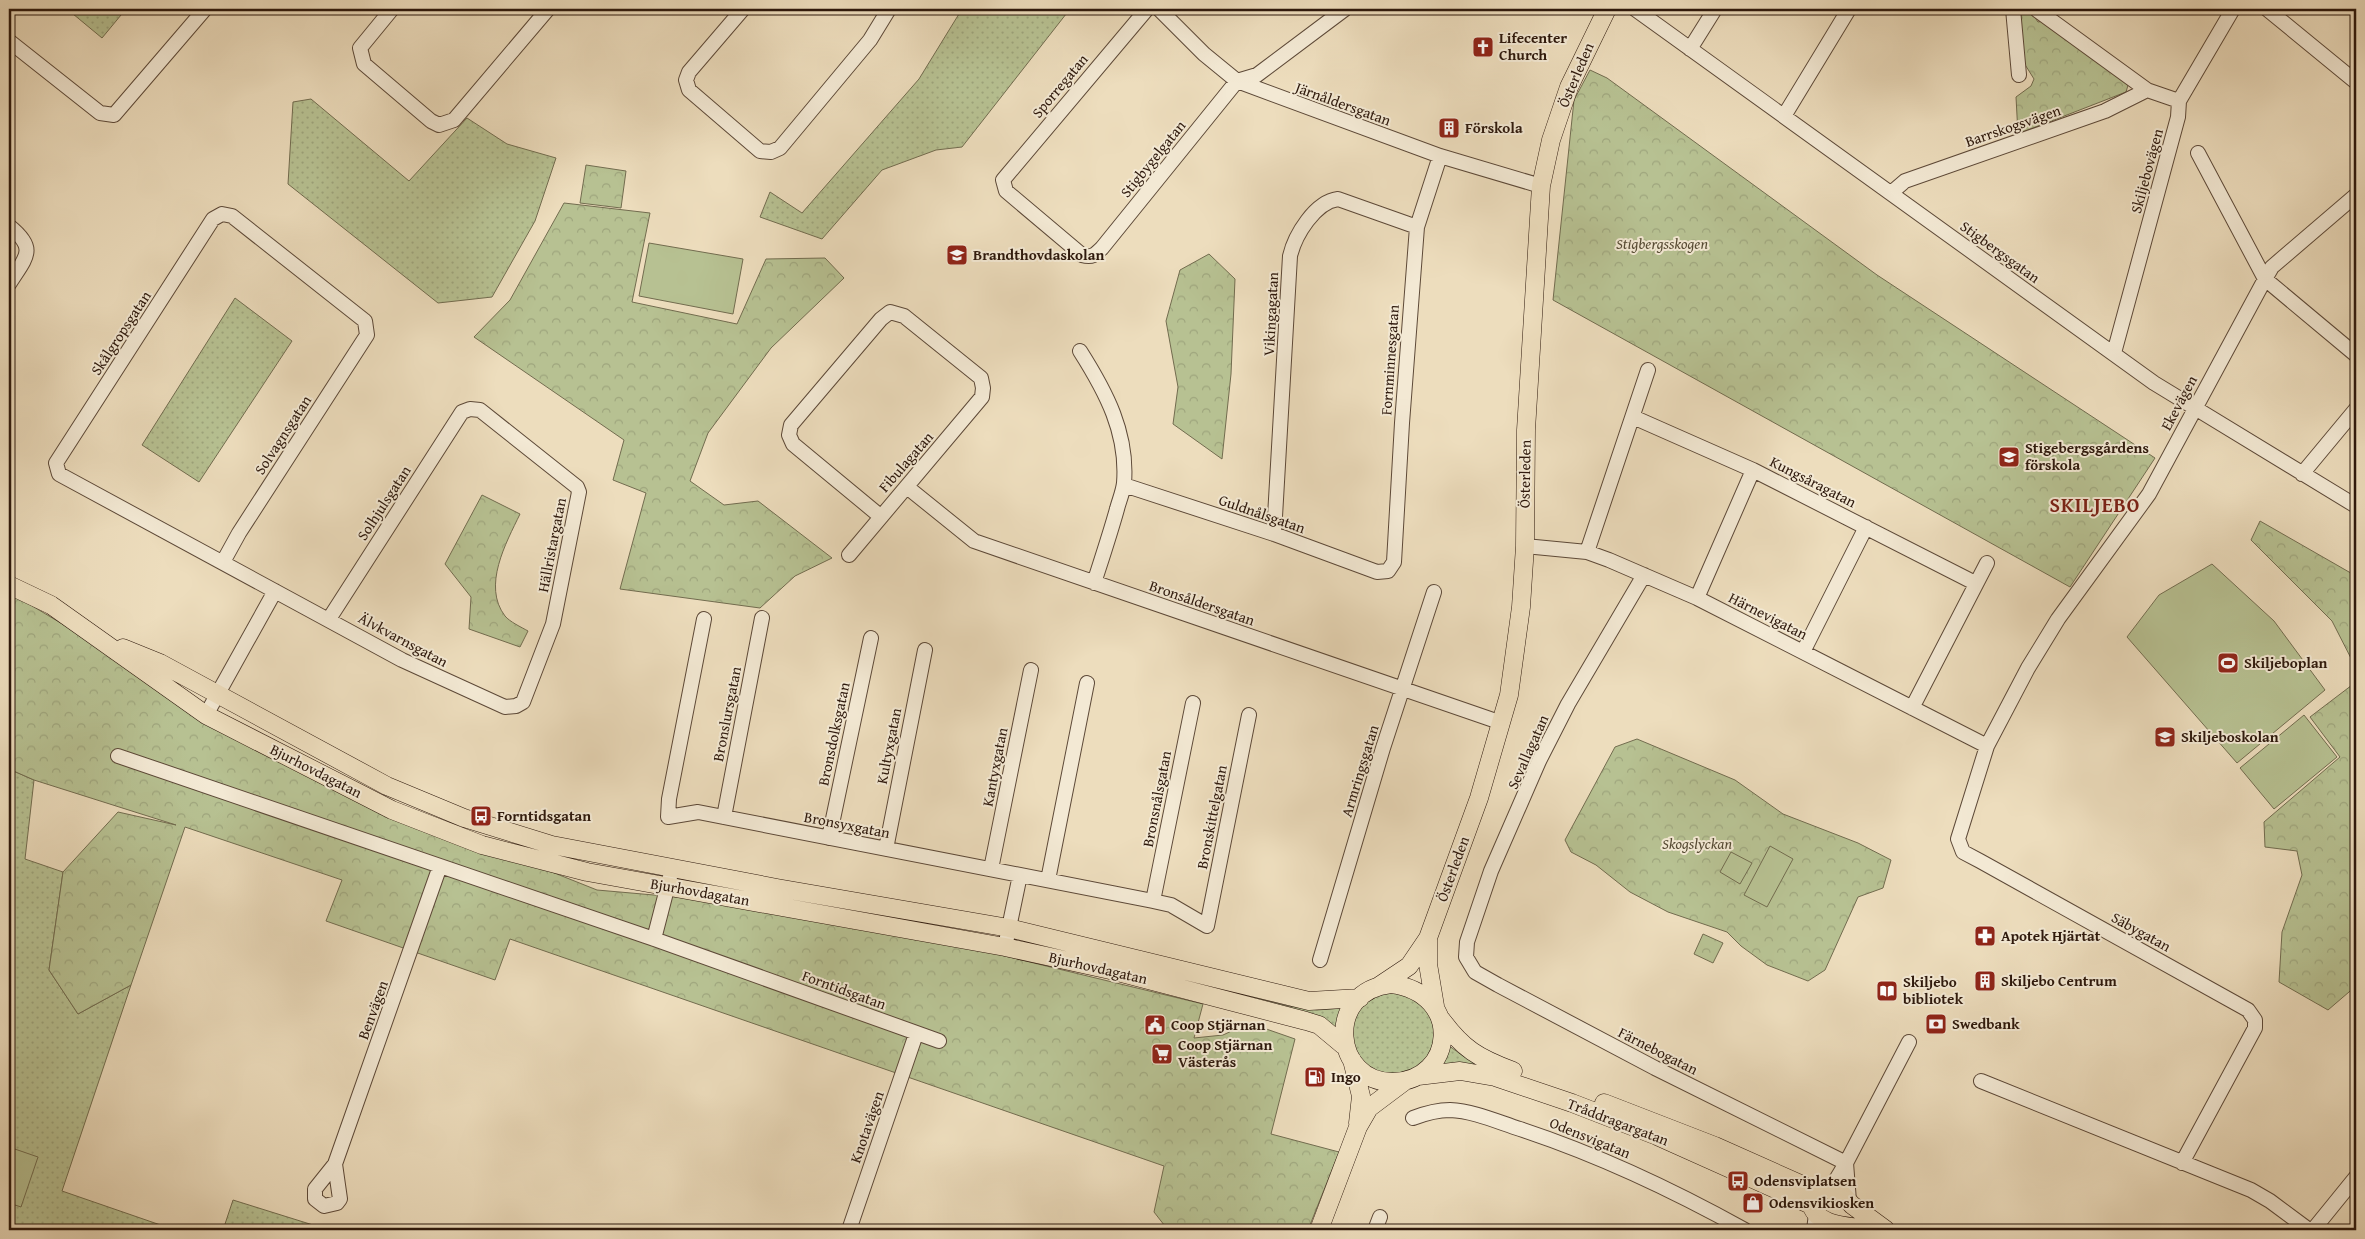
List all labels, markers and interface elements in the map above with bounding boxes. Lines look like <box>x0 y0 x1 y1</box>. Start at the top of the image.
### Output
place label: Lifecenter Church <box>1499 27 1567 65</box>
church icon: Lifecenter Church <box>1471 35 1495 59</box>
street label: Österleden <box>1553 39 1599 110</box>
street label: Sporregatan <box>1027 49 1093 122</box>
street label: Järnåldersgatan <box>1291 76 1394 131</box>
street label: Barrskogsvägen <box>1962 99 2064 152</box>
street label: Stigbygelgatan <box>1115 115 1191 202</box>
building icon: Förskola <box>1437 116 1461 140</box>
place label: Förskola <box>1465 117 1523 138</box>
street label: Skiljebovägen <box>2125 126 2168 216</box>
street label: Stigbergsgatan <box>1956 215 2045 288</box>
park label: Stigbergsskogen <box>1616 233 1708 254</box>
school or university icon: Brandthovdaskolan <box>945 243 969 267</box>
place label: Brandthovdaskolan <box>973 244 1104 265</box>
street label: Vikingagatan <box>1258 271 1283 357</box>
street label: Skålgropsgatan <box>85 286 156 379</box>
street label: Fornminnesgatan <box>1375 303 1404 416</box>
street label: Ekevägen <box>2155 371 2202 434</box>
street label: Solvagnsgatan <box>249 391 316 478</box>
street label: Fibulagatan <box>873 426 938 497</box>
place label: Stigebergsgårdens förskola <box>2025 437 2149 475</box>
street label: Österleden <box>1513 439 1536 508</box>
school or university icon: Stigebergsgårdens förskola <box>1997 445 2021 469</box>
street label: Kungsåragatan <box>1766 451 1861 513</box>
street label: Solhjulsgatan <box>352 461 416 544</box>
street label: Guldnålsgatan <box>1216 489 1309 538</box>
district label: SKILJEBO <box>2050 490 2140 519</box>
street label: Hällristargatan <box>532 495 571 594</box>
street label: Bronsåldersgatan <box>1147 575 1258 631</box>
street label: Härnevigatan <box>1725 587 1812 645</box>
street label: Älvkvarnsgatan <box>355 607 452 672</box>
sports icon: Skiljeboplan <box>2216 651 2240 675</box>
place label: Skiljeboplan <box>2244 652 2328 673</box>
street label: Bronslursgatan <box>707 664 746 763</box>
street label: Bronsdolksgatan <box>812 680 855 788</box>
street label: Kultyxgatan <box>871 706 906 786</box>
street label: Sevallagatan <box>1502 711 1554 792</box>
street label: Armringsgatan <box>1336 722 1384 819</box>
street label: Kantyxgatan <box>977 725 1013 808</box>
school or university icon: Skiljeboskolan <box>2153 725 2177 749</box>
place label: Skiljeboskolan <box>2181 726 2279 747</box>
street label: Bjurhovdagatan <box>267 738 366 803</box>
street label: Bronsnålsgatan <box>1137 748 1176 849</box>
street label: Bronskittelgatan <box>1191 763 1232 871</box>
bus stop icon: Forntidsgatan <box>469 804 493 828</box>
place label: Forntidsgatan <box>497 805 591 826</box>
street label: Bronsyxgatan <box>802 806 892 843</box>
street label: Österleden <box>1431 833 1474 905</box>
park label: Skogslyckan <box>1662 833 1732 854</box>
street label: Bjurhovdagatan <box>649 872 752 911</box>
street label: Säbygatan <box>2108 907 2175 957</box>
pharmacy icon: Apotek Hjärtat <box>1973 924 1997 948</box>
place label: Apotek Hjärtat <box>2001 925 2101 946</box>
street label: Bjurhovdagatan <box>1047 946 1150 989</box>
street label: Forntidsgatan <box>799 965 890 1015</box>
building icon: Skiljebo Centrum <box>1973 969 1997 993</box>
place label: Skiljebo Centrum <box>2001 970 2117 991</box>
place label: Skiljebo bibliotek <box>1903 971 1963 1009</box>
street label: Benvägen <box>352 977 393 1042</box>
library icon: Skiljebo bibliotek <box>1875 979 1899 1003</box>
bank icon: Swedbank <box>1924 1012 1948 1036</box>
public building icon: Coop Stjärnan <box>1143 1013 1167 1037</box>
place label: Swedbank <box>1952 1013 2020 1034</box>
place label: Coop Stjärnan <box>1171 1014 1265 1035</box>
street label: Färnebogatan <box>1615 1021 1702 1080</box>
place label: Coop Stjärnan Västerås <box>1178 1034 1272 1072</box>
supermarket icon: Coop Stjärnan Västerås <box>1150 1042 1174 1066</box>
fuel station icon: Ingo <box>1303 1065 1327 1089</box>
place label: Ingo <box>1331 1066 1361 1087</box>
street label: Knotavägen <box>844 1088 889 1166</box>
street label: Tråddragargatan <box>1565 1093 1672 1151</box>
street label: Odensvigatan <box>1547 1112 1634 1164</box>
bus stop icon: Odensviplatsen <box>1726 1169 1750 1193</box>
place label: Odensviplatsen <box>1754 1170 1856 1191</box>
shop icon: Odensvikiosken <box>1741 1191 1765 1215</box>
place label: Odensvikiosken <box>1769 1192 1874 1213</box>

